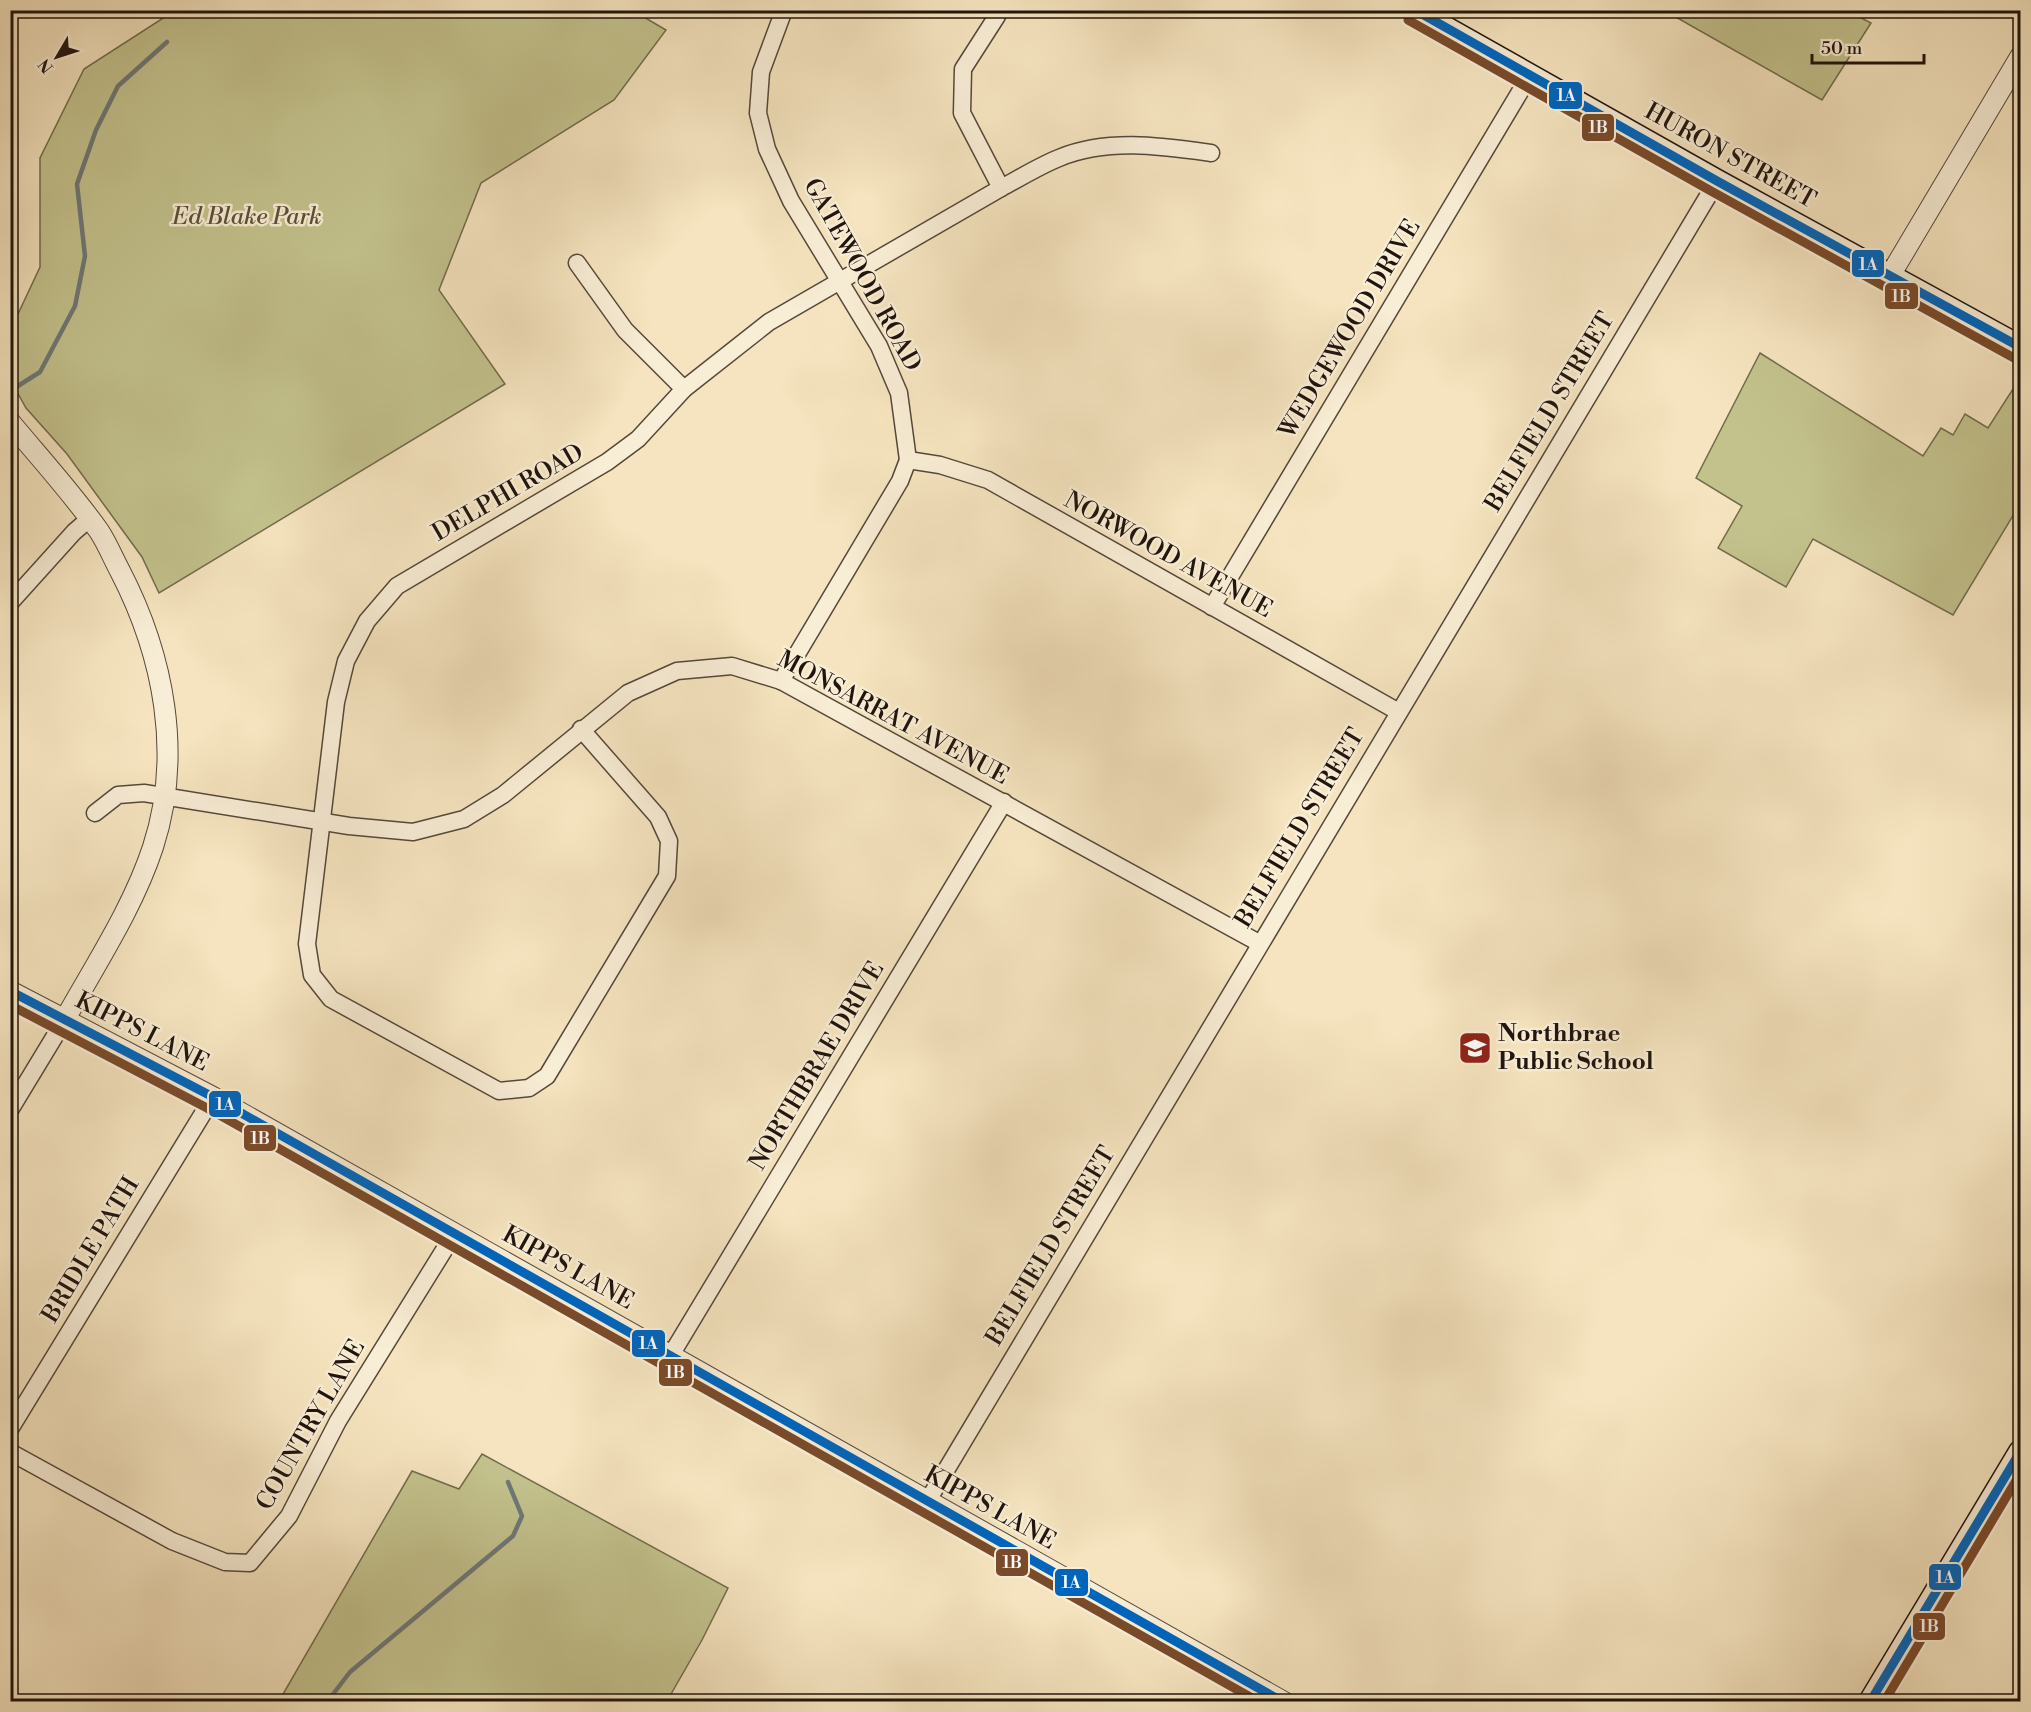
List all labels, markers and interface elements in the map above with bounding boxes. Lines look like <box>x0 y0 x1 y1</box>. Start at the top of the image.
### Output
north arrow <box>27 27 87 87</box>
scale bar <box>1812 27 1924 65</box>
text: 50 m <box>1821 37 1863 60</box>
text: N <box>34 54 58 77</box>
line badge: 1A <box>1548 81 1583 110</box>
text: 1A <box>1556 86 1576 106</box>
street label: HURON STREET <box>1639 97 1821 216</box>
line badge: 1B <box>1581 113 1615 142</box>
text: 1B <box>1588 118 1608 138</box>
street label: GATEWOOD ROAD <box>796 173 928 377</box>
park label: Ed Blake Park <box>171 202 322 232</box>
street label: WEDGEWOOD DRIVE <box>1272 214 1427 445</box>
line badge: 1A <box>1851 249 1885 278</box>
text: 1A <box>1858 255 1878 275</box>
line badge: 1B <box>1884 282 1919 310</box>
text: 1B <box>1891 287 1911 307</box>
street label: BELFIELD STREET <box>1478 307 1621 518</box>
street label: DELPHI ROAD <box>427 438 589 548</box>
street label: NORWOOD AVENUE <box>1059 485 1277 625</box>
street label: MONSARRAT AVENUE <box>772 644 1014 792</box>
street label: BELFIELD STREET <box>1228 723 1371 934</box>
street label: NORTHBRAE DRIVE <box>743 956 891 1176</box>
street label: KIPPS LANE <box>70 986 214 1078</box>
place label: Northbrae Public School <box>1498 1019 1654 1077</box>
school or university icon: Northbrae Public School <box>1457 1030 1493 1066</box>
line badge: 1A <box>208 1090 242 1118</box>
text: 1A <box>215 1095 235 1115</box>
line badge: 1B <box>243 1124 277 1152</box>
text: 1B <box>250 1129 270 1149</box>
street label: BELFIELD STREET <box>979 1141 1122 1352</box>
street label: BRIDLE PATH <box>35 1172 146 1329</box>
street label: KIPPS LANE <box>497 1220 639 1316</box>
line badge: 1A <box>631 1329 666 1358</box>
street label: COUNTRY LANE <box>250 1334 372 1516</box>
text: 1A <box>638 1334 658 1354</box>
line badge: 1B <box>658 1358 693 1387</box>
text: 1B <box>665 1363 685 1383</box>
street label: KIPPS LANE <box>919 1460 1061 1556</box>
line badge: 1B <box>995 1548 1029 1577</box>
text: 1B <box>1002 1553 1022 1573</box>
line badge: 1A <box>1928 1563 1962 1591</box>
line badge: 1A <box>1054 1568 1089 1597</box>
text: 1A <box>1935 1568 1955 1588</box>
text: 1A <box>1061 1573 1081 1593</box>
line badge: 1B <box>1912 1612 1946 1641</box>
text: 1B <box>1919 1617 1939 1637</box>

